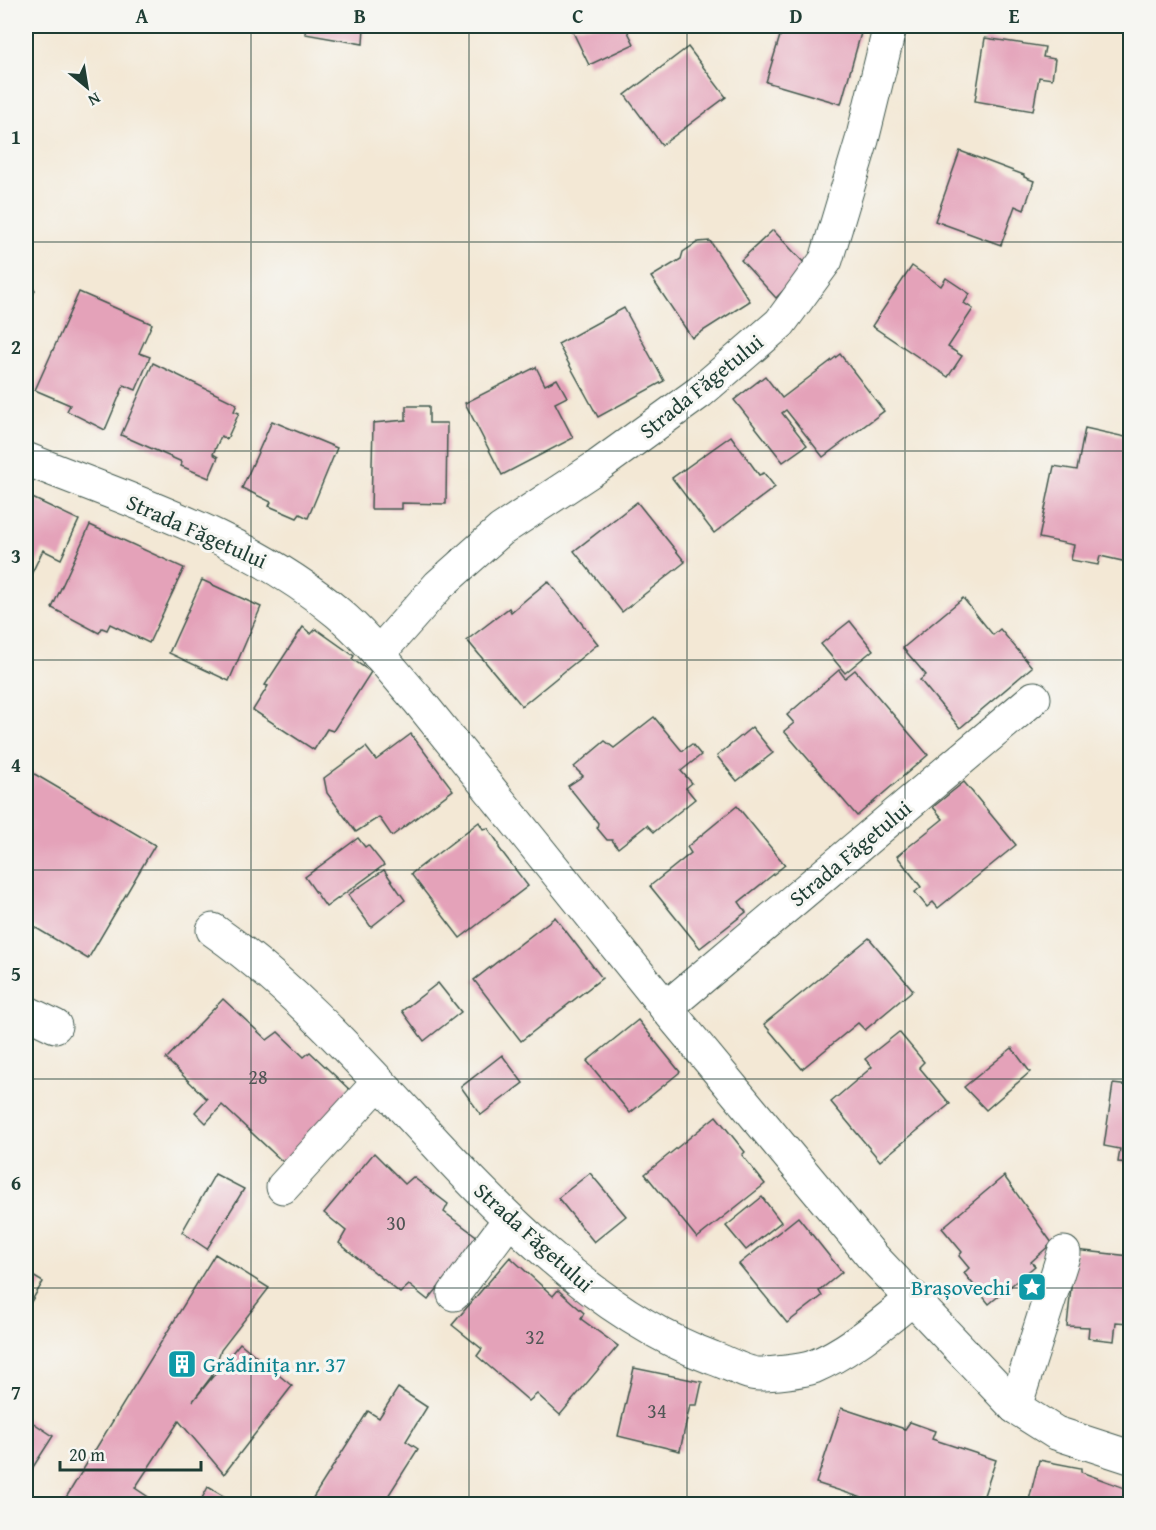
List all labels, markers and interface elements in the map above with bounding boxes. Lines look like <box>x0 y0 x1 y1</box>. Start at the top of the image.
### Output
text: A <box>136 1 149 30</box>
text: B <box>354 1 366 30</box>
text: C <box>572 1 584 30</box>
text: D <box>789 1 803 30</box>
text: E <box>1009 1 1020 30</box>
north arrow <box>57 57 117 117</box>
text: N <box>84 87 105 113</box>
text: 1 <box>11 122 21 151</box>
street label: Strada Făgetului <box>632 326 770 446</box>
text: 2 <box>11 332 21 361</box>
street label: Strada Făgetului <box>121 486 273 576</box>
text: 3 <box>11 541 21 570</box>
text: 4 <box>11 750 21 779</box>
street label: Strada Făgetului <box>782 792 918 914</box>
text: 5 <box>11 959 21 988</box>
house number: 28 <box>248 1062 268 1091</box>
text: 6 <box>11 1168 21 1197</box>
street label: Strada Făgetului <box>467 1175 601 1299</box>
house number: 30 <box>386 1208 406 1237</box>
place label: Brașovechi <box>911 1271 1011 1303</box>
place icon: Brașovechi <box>1016 1271 1048 1303</box>
house number: 32 <box>525 1322 545 1351</box>
building icon: Grădinița nr. 37 <box>166 1348 198 1380</box>
place label: Grădinița nr. 37 <box>203 1348 346 1380</box>
text: 7 <box>11 1377 21 1406</box>
house number: 34 <box>647 1396 667 1425</box>
scale bar <box>60 1434 201 1472</box>
text: 20 m <box>69 1441 105 1468</box>

